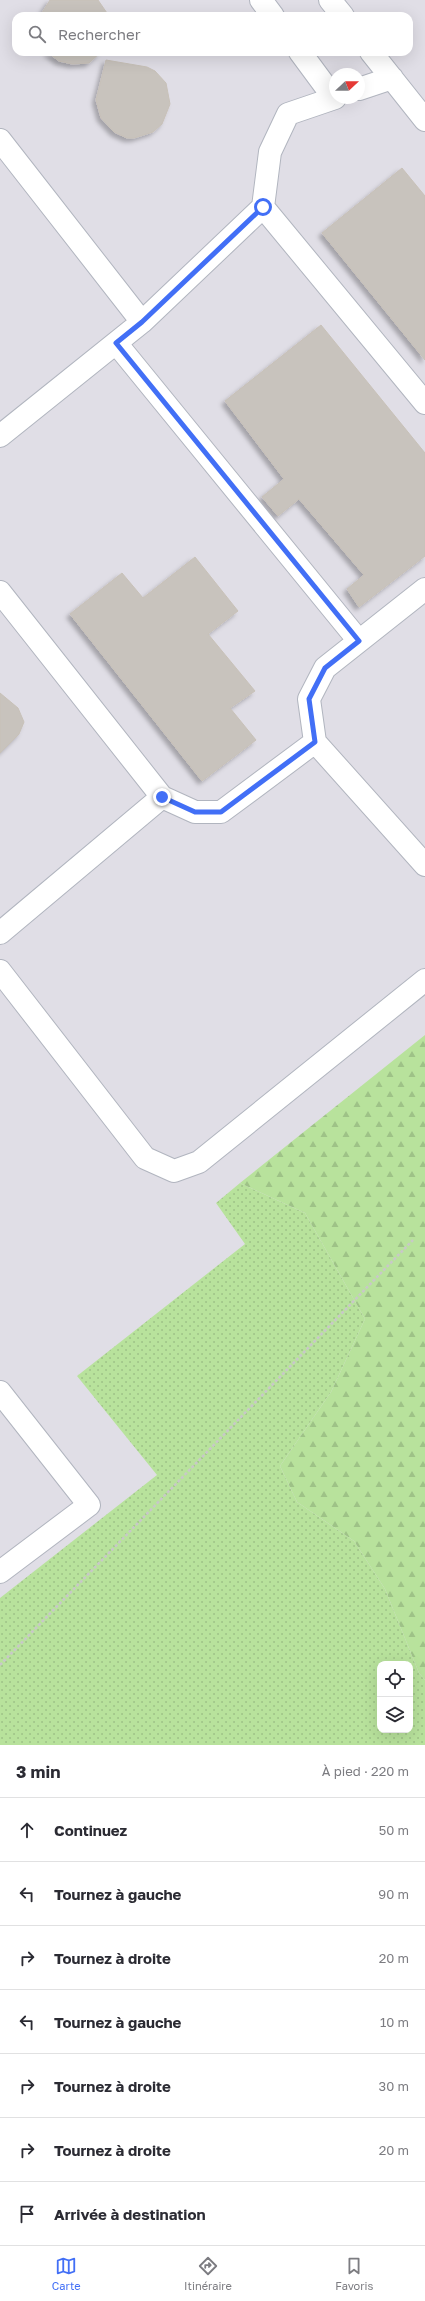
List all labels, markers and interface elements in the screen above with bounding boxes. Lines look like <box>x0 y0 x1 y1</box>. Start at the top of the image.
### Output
search box <box>12 12 413 56</box>
icon: search <box>26 23 48 45</box>
text: Rechercher <box>58 25 141 43</box>
north arrow <box>329 68 365 104</box>
route start <box>254 198 272 216</box>
route end <box>153 788 171 806</box>
map controls <box>377 1661 413 1733</box>
button: locate <box>377 1661 413 1697</box>
button: layers <box>377 1697 413 1733</box>
text: 3 min <box>16 1761 60 1782</box>
text: À pied · 220 m <box>322 1763 409 1779</box>
icon: ahead <box>16 1819 38 1841</box>
text: Continuez <box>54 1821 127 1839</box>
text: 50 m <box>379 1822 409 1838</box>
icon: left <box>16 1883 38 1905</box>
text: Tournez à gauche <box>54 1885 181 1903</box>
text: 90 m <box>378 1886 409 1902</box>
icon: right <box>16 1947 38 1969</box>
text: Tournez à droite <box>54 1949 171 1967</box>
text: 20 m <box>379 1950 409 1966</box>
icon: left <box>16 2011 38 2033</box>
text: Tournez à gauche <box>54 2013 181 2031</box>
text: 10 m <box>380 2014 409 2030</box>
icon: right <box>16 2075 38 2097</box>
text: Tournez à droite <box>54 2077 171 2095</box>
text: 30 m <box>379 2078 409 2094</box>
icon: right <box>16 2139 38 2161</box>
text: Tournez à droite <box>54 2141 171 2159</box>
text: 20 m <box>379 2142 409 2158</box>
icon: arrive <box>16 2203 38 2225</box>
text: Arrivée à destination <box>54 2205 206 2223</box>
tab: Carte <box>52 2255 81 2292</box>
tab: Itinéraire <box>184 2255 232 2292</box>
tab: Favoris <box>335 2255 373 2292</box>

